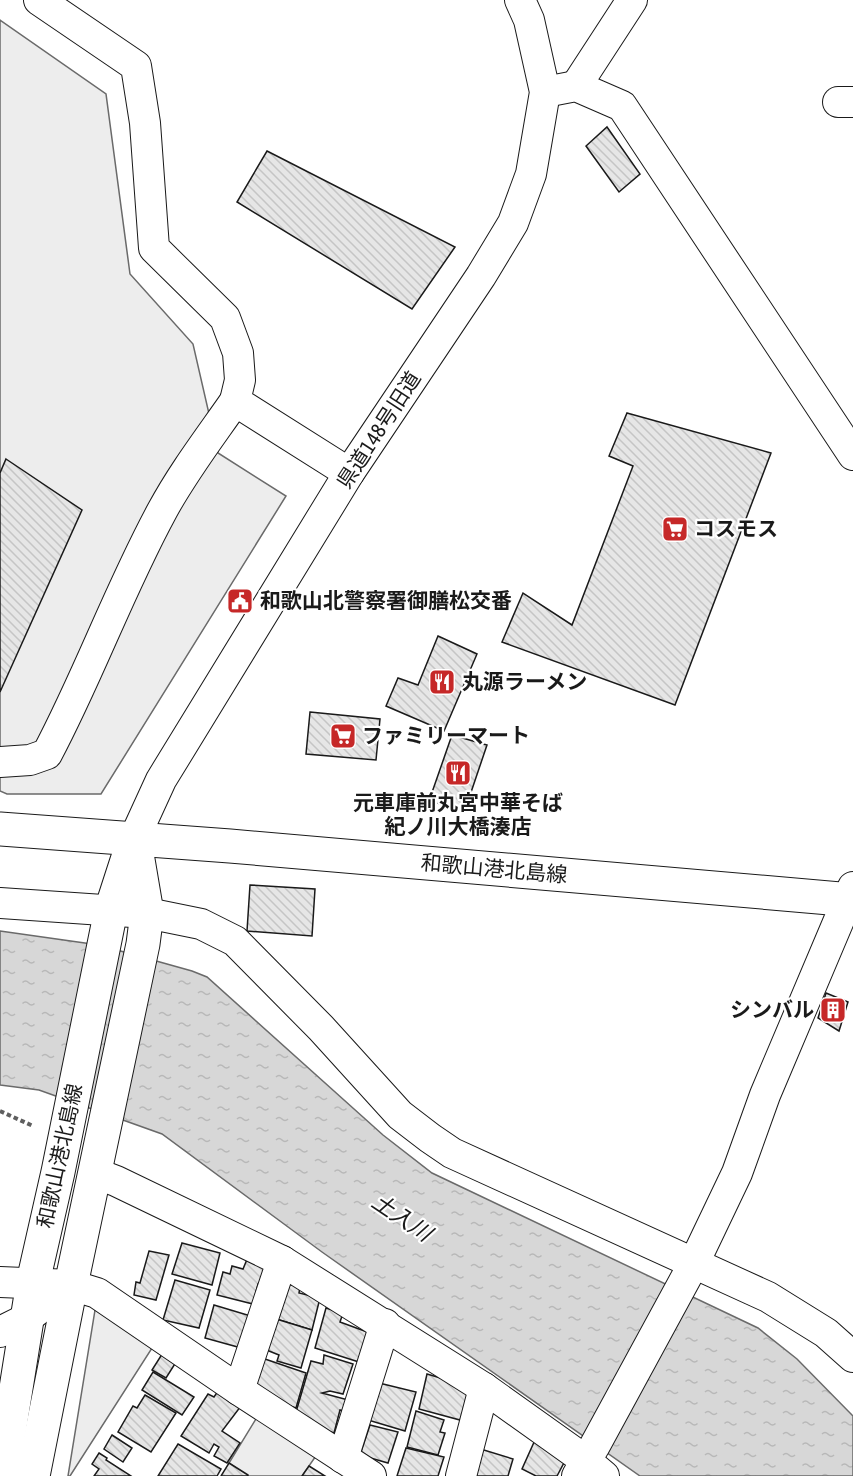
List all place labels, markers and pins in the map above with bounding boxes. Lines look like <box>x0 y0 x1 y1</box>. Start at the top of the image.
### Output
supermarket icon: コスモス <box>660 514 690 544</box>
place label: コスモス <box>694 516 778 540</box>
public building icon: 和歌山北警察署御膳松交番 <box>225 586 255 616</box>
place label: 和歌山北警察署御膳松交番 <box>260 588 512 612</box>
restaurant icon: 丸源ラーメン <box>427 667 457 697</box>
place label: 丸源ラーメン <box>462 669 587 693</box>
supermarket icon: ファミリーマート <box>328 721 358 751</box>
place label: ファミリーマート <box>362 723 530 747</box>
restaurant icon: 元車庫前丸宮中華そば 紀ノ川大橋湊店 <box>443 758 473 788</box>
place label: 元車庫前丸宮中華そば 紀ノ川大橋湊店 <box>353 790 563 838</box>
building icon: シンバル <box>818 995 848 1025</box>
place label: シンバル <box>730 997 814 1021</box>

